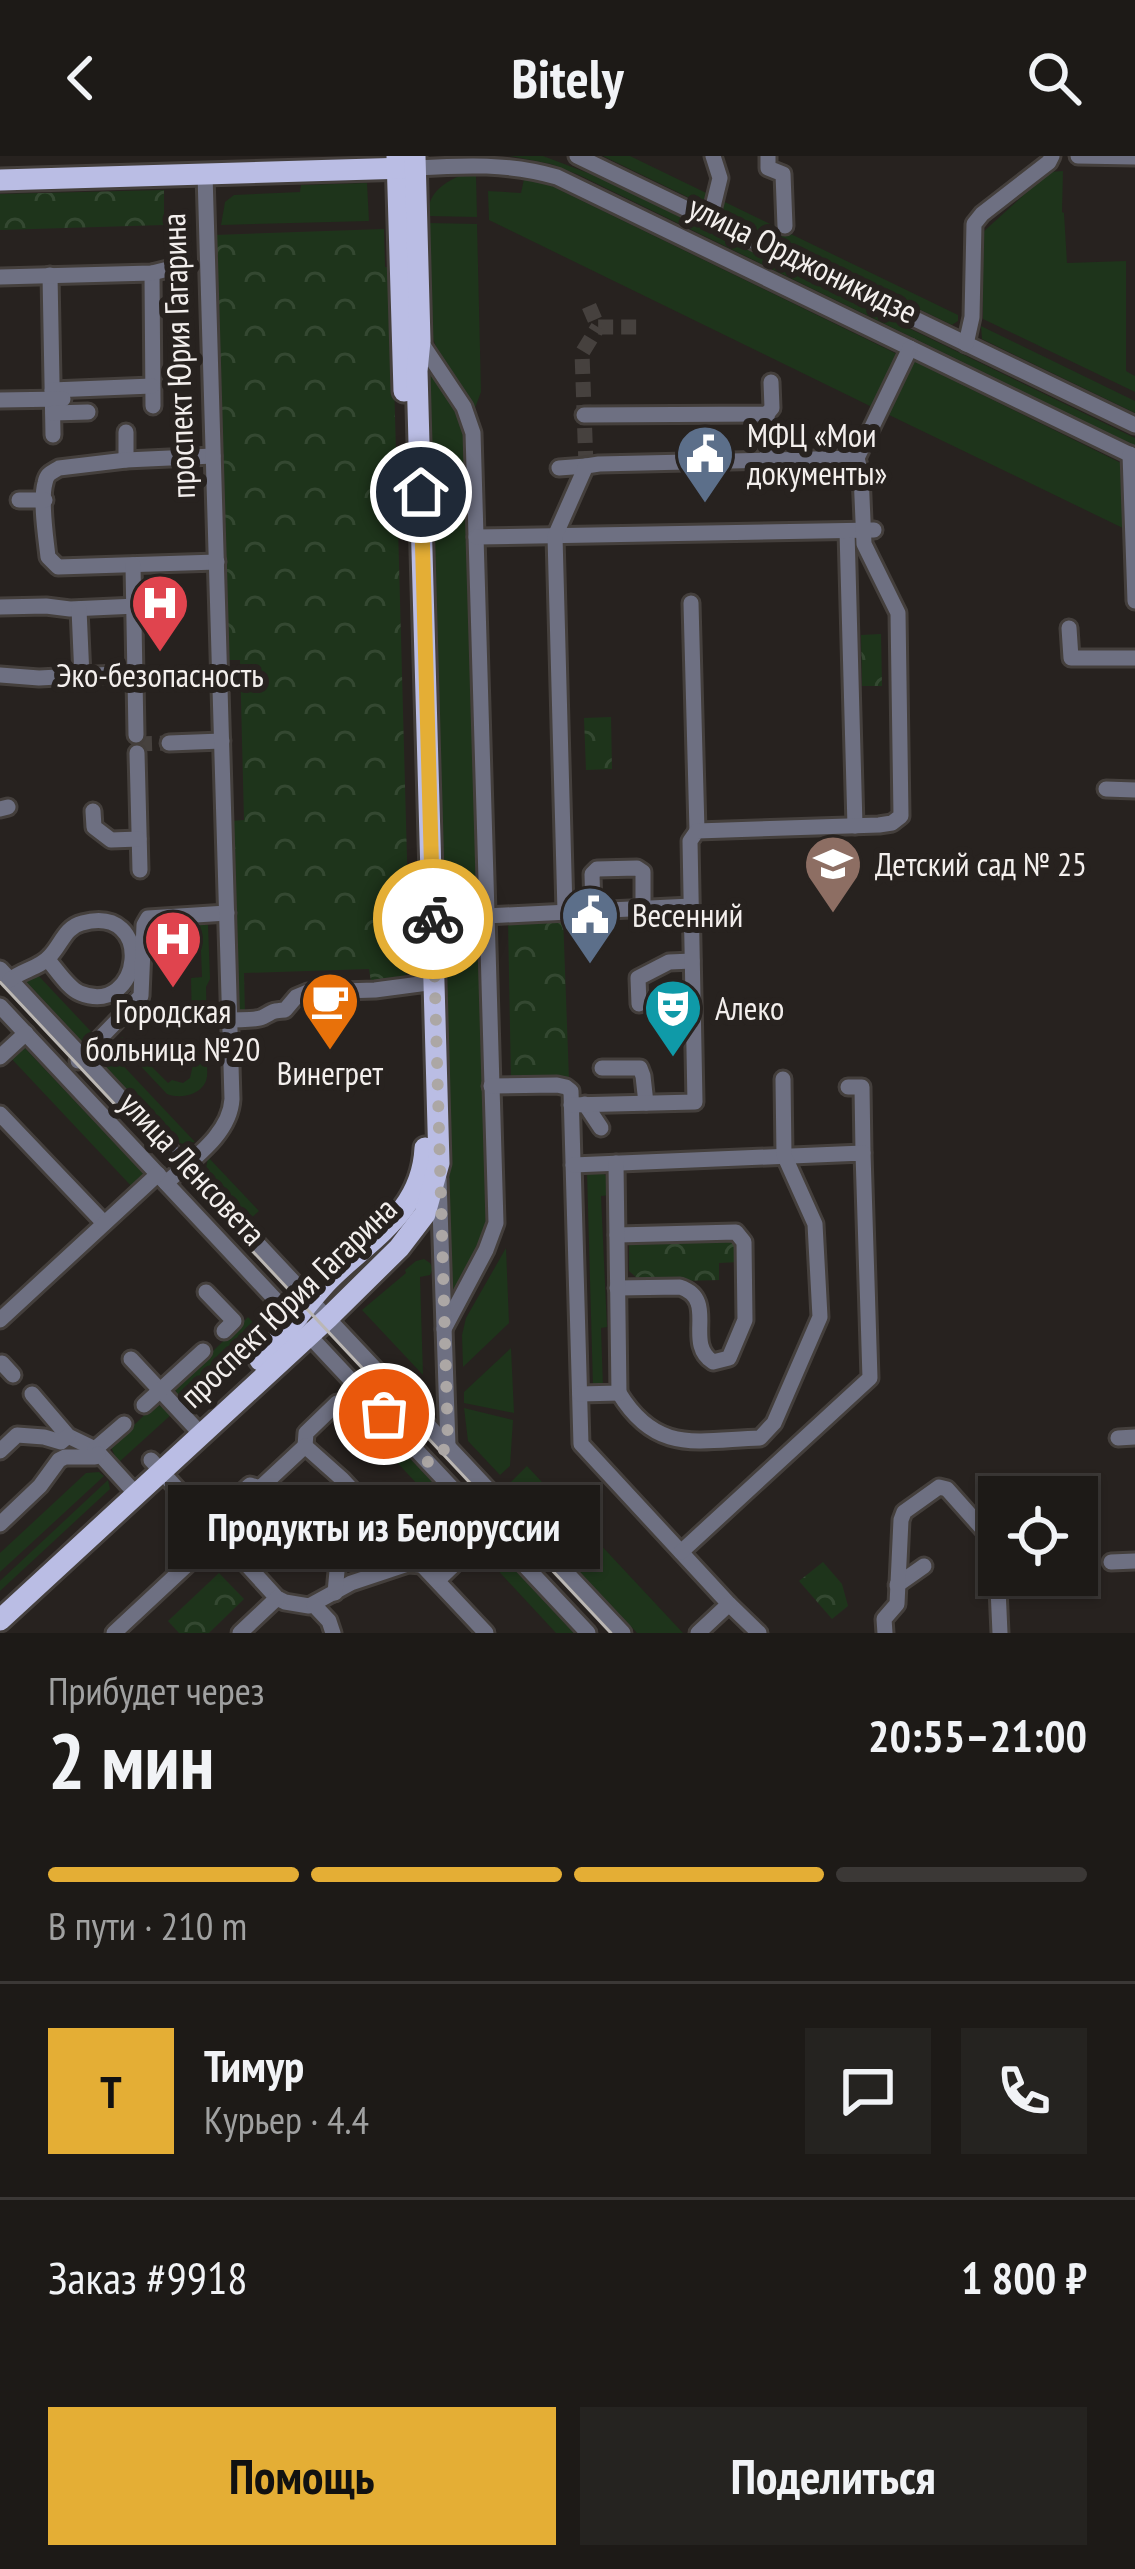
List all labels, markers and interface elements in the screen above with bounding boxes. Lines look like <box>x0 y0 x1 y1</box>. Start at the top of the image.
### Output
text: Bitely <box>511 43 624 113</box>
icon: back <box>48 45 114 111</box>
icon: search <box>1021 45 1087 111</box>
street label: улица Орджоникидзе <box>682 185 925 332</box>
street label: проспект Юрия Гагарина <box>151 213 204 499</box>
place label: МФЦ «Мои документы» <box>747 413 887 494</box>
public building icon: МФЦ «Мои документы» <box>674 423 736 505</box>
pin <box>370 441 472 543</box>
icon: home <box>388 459 454 525</box>
hospital icon: Эко-безопасность <box>129 572 191 654</box>
place label: Эко-безопасность <box>56 653 264 696</box>
school or university icon: Детский сад № 25 <box>802 833 864 915</box>
place label: Детский сад № 25 <box>875 842 1087 885</box>
courier <box>373 859 493 979</box>
public building icon: Весенний <box>559 884 621 966</box>
icon: bike <box>400 886 466 952</box>
place label: Весенний <box>632 893 743 936</box>
hospital icon: Городская больница №20 <box>142 908 204 990</box>
cafe icon: Винегрет <box>299 970 361 1052</box>
theatre icon: Алеко <box>642 977 704 1059</box>
place label: Алеко <box>715 986 784 1029</box>
place label: Городская больница №20 <box>86 989 260 1070</box>
place label: Винегрет <box>277 1051 384 1094</box>
street label: улица Ленсовета <box>111 1082 276 1254</box>
street label: проспект Юрия Гагарина <box>170 1187 405 1416</box>
pin <box>333 1363 435 1465</box>
icon: bag <box>351 1381 417 1447</box>
map controls <box>978 1476 1098 1596</box>
button: locate <box>978 1476 1098 1596</box>
callout: Продукты из Белоруссии <box>168 1486 600 1570</box>
text: Продукты из Белоруссии <box>208 1501 560 1552</box>
text: Прибудет через <box>48 1665 265 1716</box>
text: 20:55–21:00 <box>868 1706 1087 1764</box>
text: 2 мин <box>48 1710 214 1811</box>
text: В пути · 210 m <box>48 1900 247 1951</box>
button: chat <box>805 2028 931 2154</box>
button: phone <box>961 2028 1087 2154</box>
text: Тимур <box>204 2036 304 2094</box>
text: Т <box>100 2062 122 2120</box>
text: Курьер · 4.4 <box>204 2094 369 2145</box>
text: Заказ #9918 <box>48 2248 248 2306</box>
text: 1 800 ₽ <box>961 2248 1087 2306</box>
button: Помощь <box>48 2407 556 2545</box>
button: Поделиться <box>580 2407 1087 2545</box>

